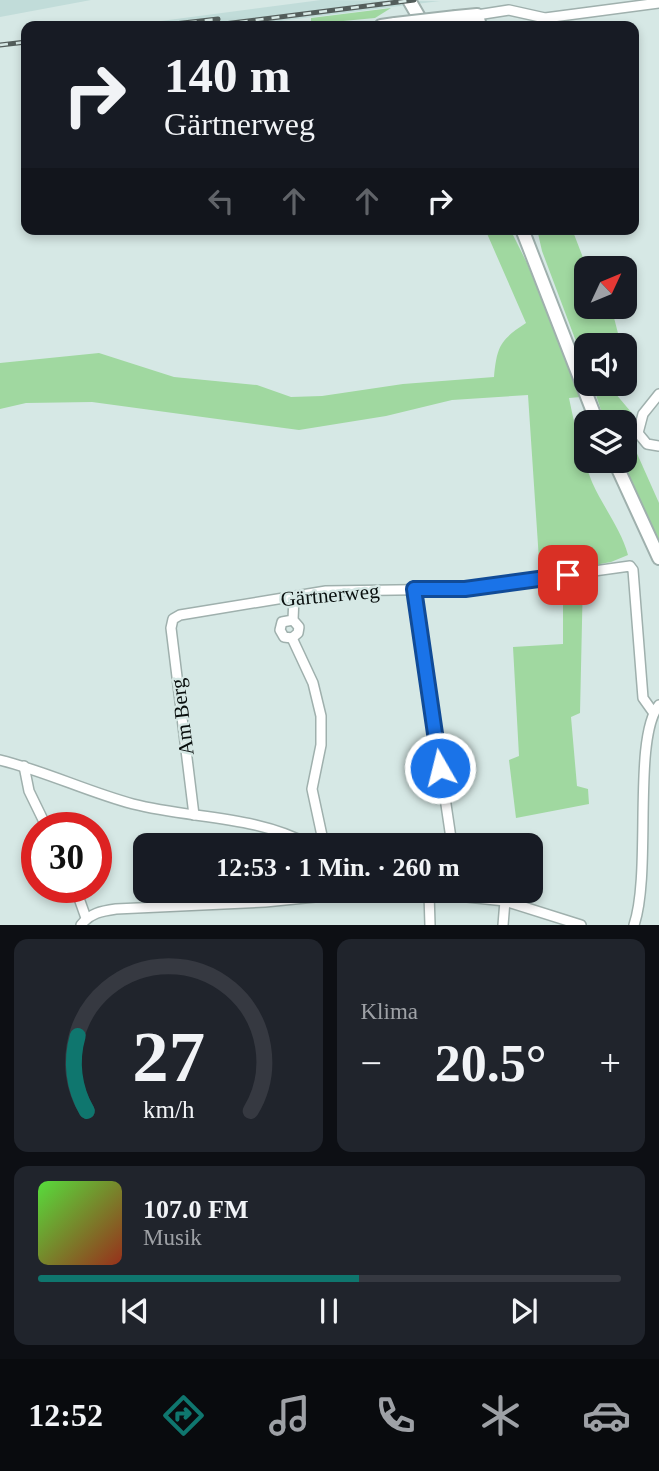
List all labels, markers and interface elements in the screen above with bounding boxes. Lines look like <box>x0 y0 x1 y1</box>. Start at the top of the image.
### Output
text: 140 m <box>164 48 291 103</box>
icon: right <box>49 49 140 140</box>
text: Gärtnerweg <box>164 106 315 142</box>
icon: left <box>202 182 240 220</box>
icon: ahead <box>275 182 313 220</box>
icon: ahead <box>348 182 386 220</box>
icon: right <box>421 182 459 220</box>
north arrow <box>574 256 637 318</box>
map controls <box>574 256 637 473</box>
button: sound <box>574 333 637 396</box>
button: layers <box>574 410 637 473</box>
pin <box>538 545 598 605</box>
icon: arrive <box>549 556 587 594</box>
street label: Gärtnerweg <box>280 579 381 611</box>
street label: Am Berg <box>165 677 199 757</box>
position arrow <box>403 731 477 805</box>
speed limit sign: 30 <box>21 812 112 903</box>
text: 12:53 · 1 Min. · 260 m <box>216 853 460 882</box>
text: Klima <box>361 999 418 1024</box>
text: 27 <box>132 1017 205 1098</box>
text: 20.5° <box>435 1035 547 1092</box>
text: − <box>361 1042 382 1084</box>
text: + <box>600 1042 621 1084</box>
text: km/h <box>143 1096 194 1123</box>
text: 107.0 FM <box>143 1195 248 1224</box>
text: Musik <box>143 1225 202 1250</box>
icon: previous <box>116 1292 154 1330</box>
icon: pause <box>310 1292 348 1330</box>
icon: next <box>505 1292 543 1330</box>
icon: directions <box>159 1391 208 1440</box>
icon: music <box>265 1391 314 1440</box>
icon: phone <box>371 1391 420 1440</box>
icon: climate <box>476 1391 525 1440</box>
icon: car <box>582 1391 631 1440</box>
text: 12:52 <box>28 1397 103 1433</box>

